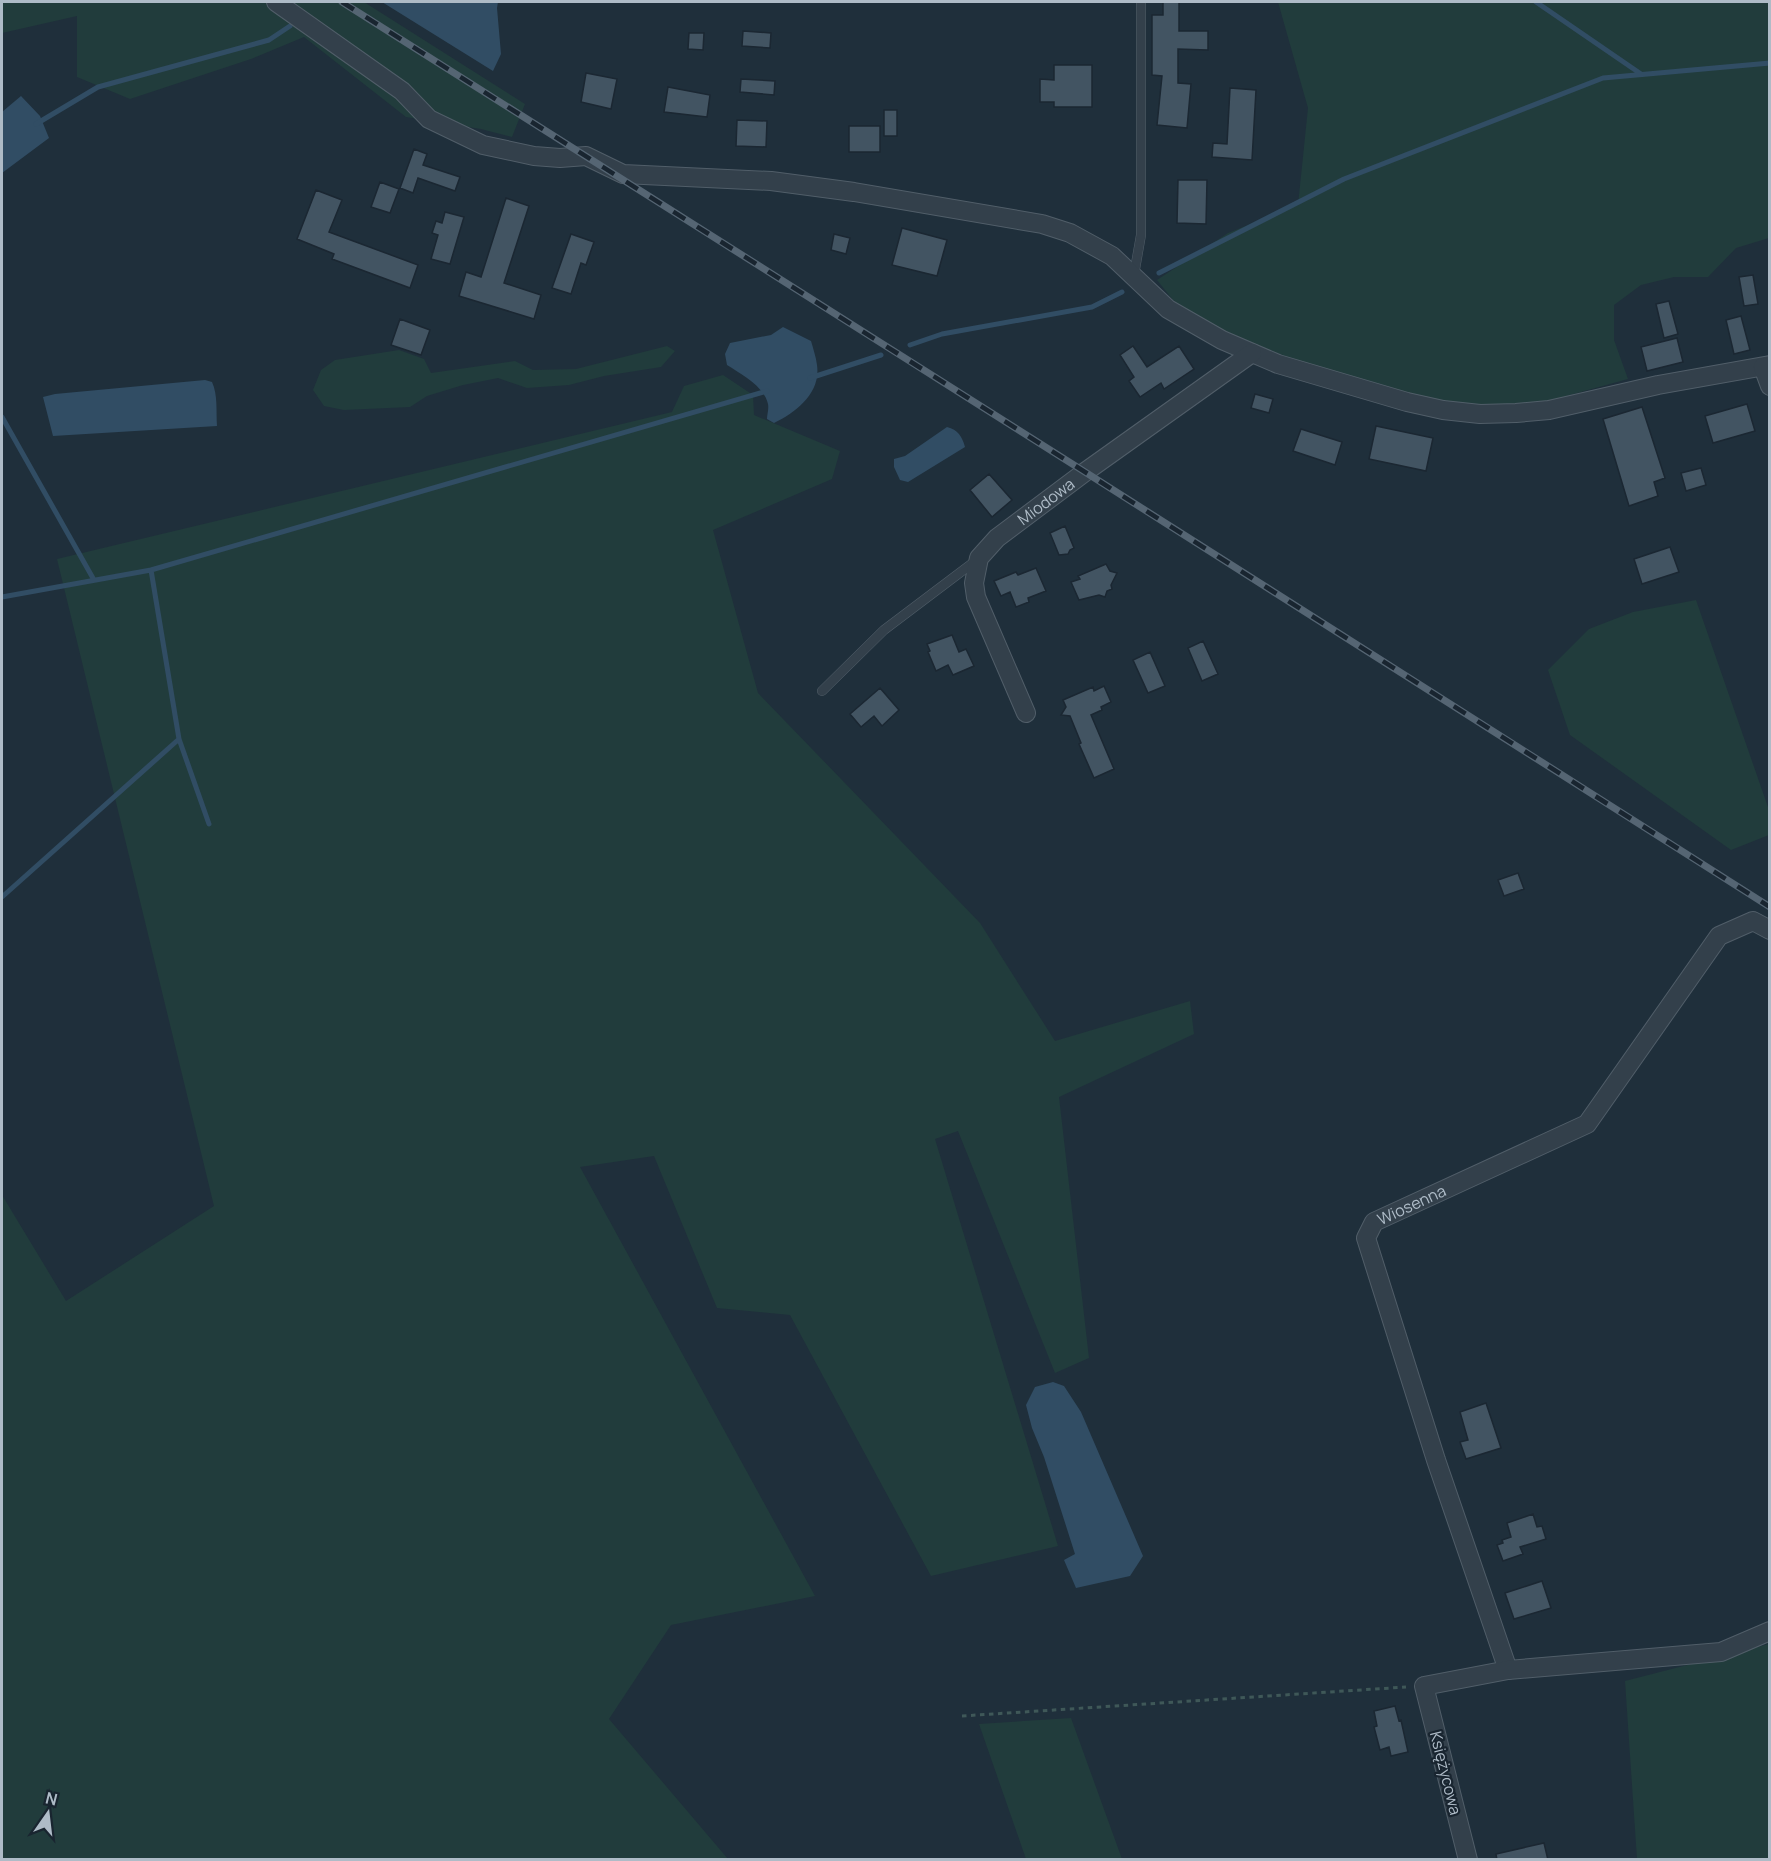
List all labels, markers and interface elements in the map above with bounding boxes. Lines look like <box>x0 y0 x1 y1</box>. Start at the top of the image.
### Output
street label: Miodowa <box>1013 473 1079 530</box>
street label: Wiosenna <box>1374 1179 1449 1230</box>
street label: Księżycowa <box>1425 1729 1467 1817</box>
north arrow <box>18 1783 78 1843</box>
text: N <box>43 1786 60 1811</box>

